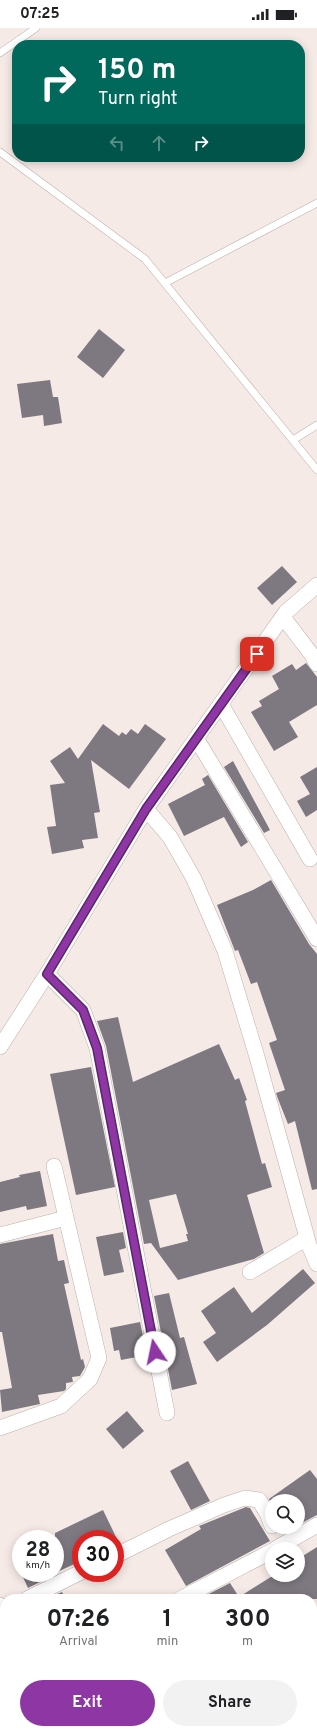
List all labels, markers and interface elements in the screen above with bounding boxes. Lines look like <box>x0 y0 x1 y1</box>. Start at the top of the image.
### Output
text: 07:25 <box>20 5 60 24</box>
text: 150 m <box>98 53 176 89</box>
icon: right <box>32 56 84 108</box>
text: Turn right <box>98 88 178 111</box>
icon: left <box>106 132 128 154</box>
icon: ahead <box>148 132 170 154</box>
icon: right <box>190 132 212 154</box>
pin <box>240 637 274 671</box>
icon: arrive <box>246 643 268 665</box>
position arrow <box>134 1331 176 1373</box>
map controls <box>265 1494 305 1582</box>
button: search <box>265 1494 305 1534</box>
speed limit sign: 30 <box>72 1530 124 1582</box>
text: 28 <box>26 1538 50 1564</box>
button: layers <box>265 1542 305 1582</box>
text: km/h <box>26 1559 50 1572</box>
text: 07:26 <box>47 1605 110 1635</box>
text: 1 <box>163 1605 172 1635</box>
text: 300 <box>225 1605 270 1635</box>
text: Arrival <box>59 1634 98 1650</box>
text: min <box>157 1634 178 1650</box>
text: m <box>242 1634 253 1650</box>
button: Exit <box>20 1680 155 1726</box>
button: Share <box>163 1680 297 1726</box>

